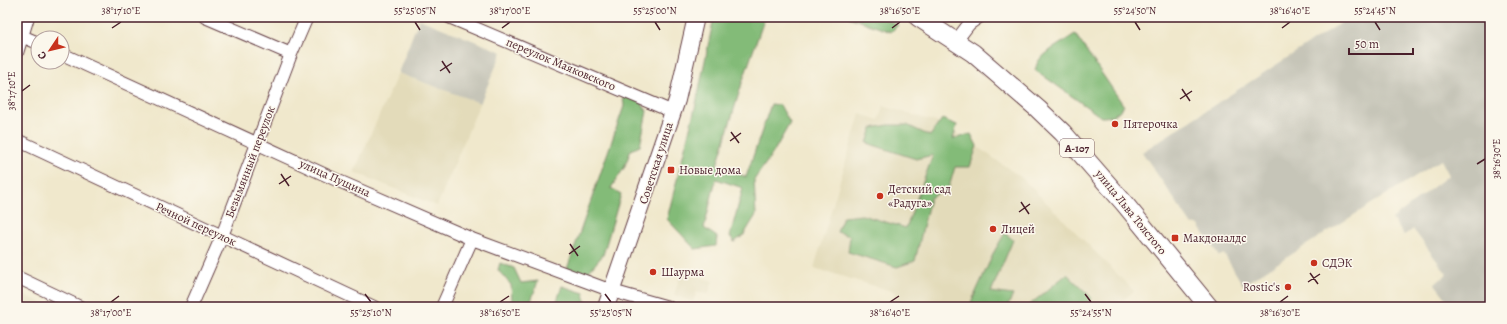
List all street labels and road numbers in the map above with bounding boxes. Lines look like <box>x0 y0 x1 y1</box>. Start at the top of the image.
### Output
street label: переулок Маяковского <box>504 34 618 94</box>
street label: Безымянный переулок <box>221 104 279 220</box>
street label: Советская улица <box>635 119 677 206</box>
road number: А-107 <box>1060 139 1094 157</box>
street label: улица Пущина <box>296 155 373 201</box>
street label: улица Льва Толстого <box>1091 165 1170 258</box>
street label: Речной переулок <box>153 198 239 250</box>

